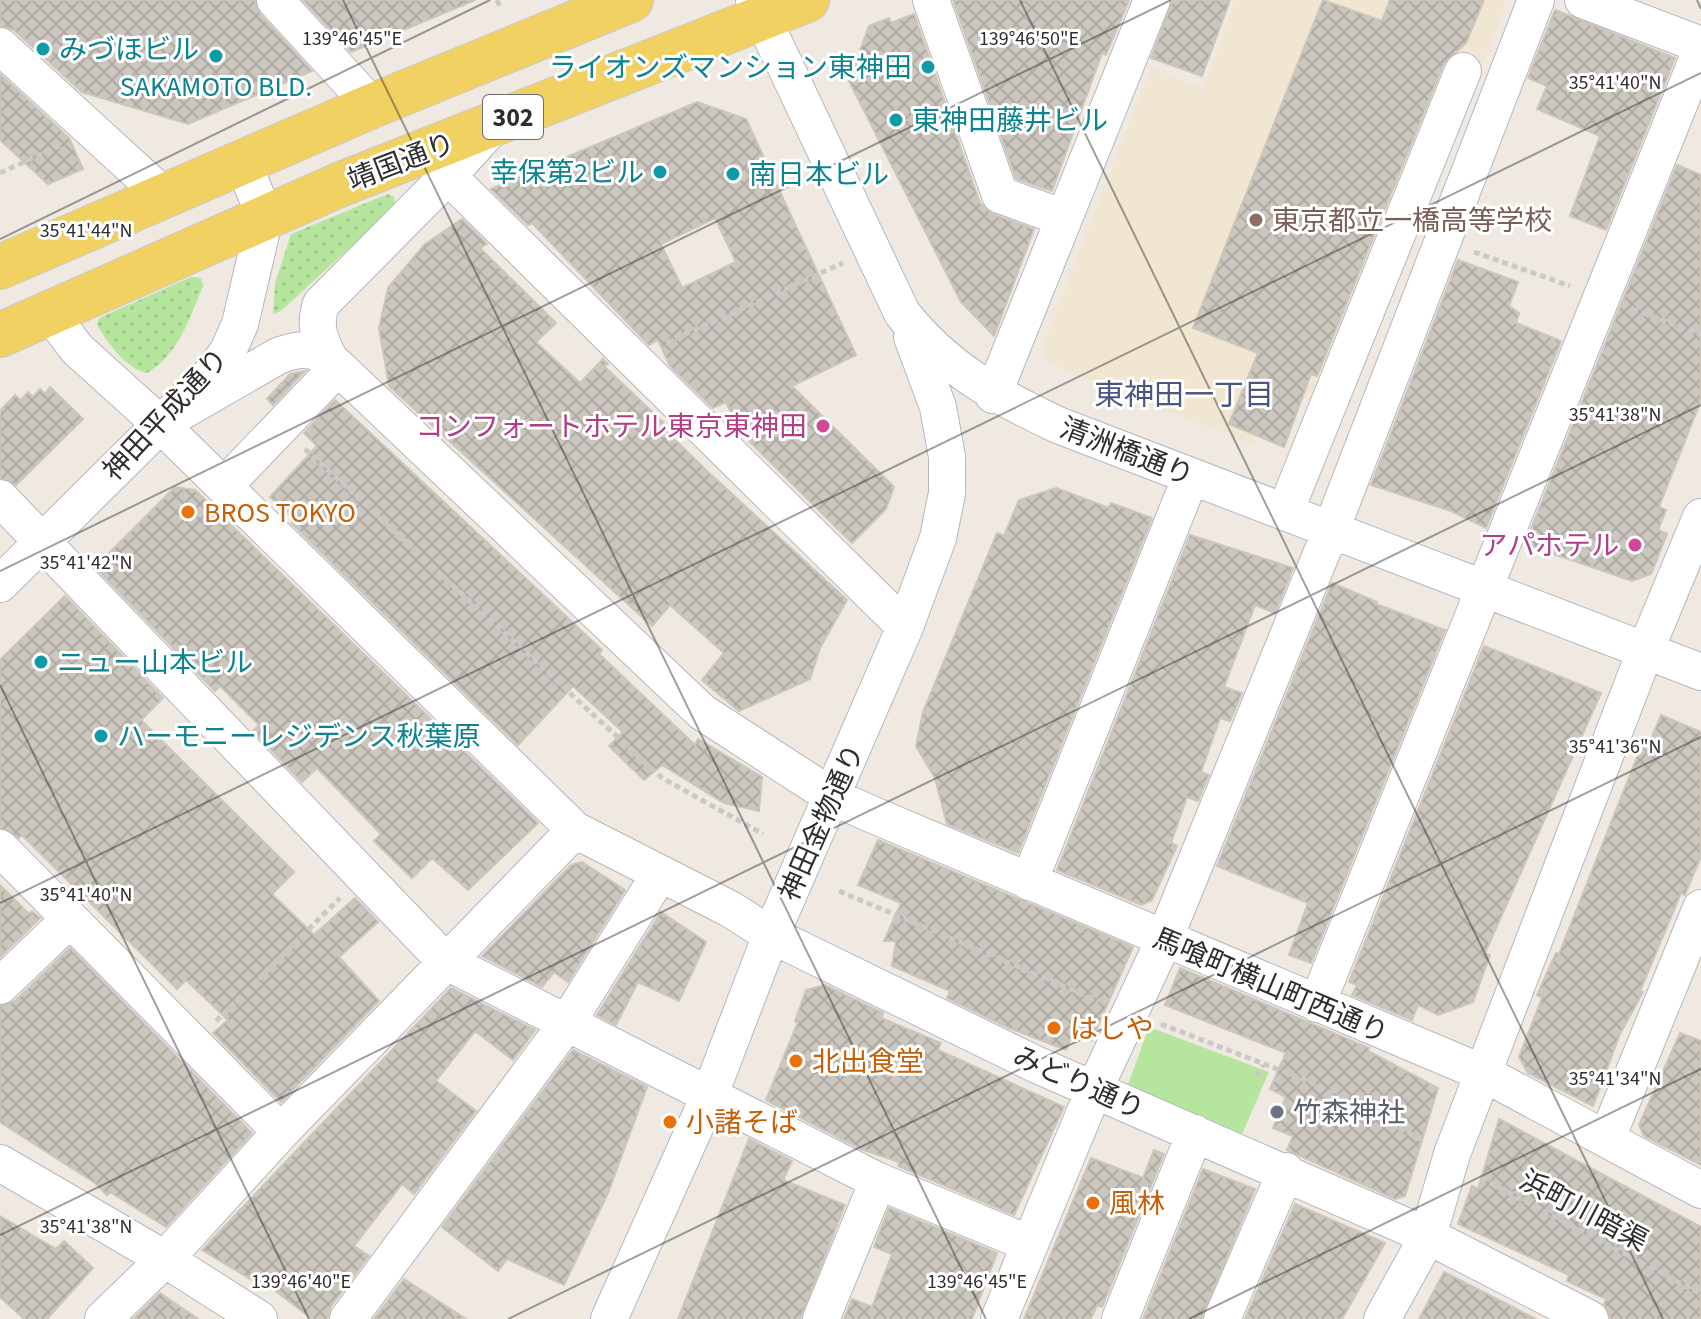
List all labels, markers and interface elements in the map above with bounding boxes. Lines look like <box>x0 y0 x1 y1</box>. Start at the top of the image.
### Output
text: 139°46'45"E <box>302 25 402 53</box>
text: 139°46'50"E <box>979 25 1079 53</box>
place label: みづほビル <box>59 30 199 70</box>
marker: みづほビル <box>34 40 52 58</box>
marker: SAKAMOTO BLD. <box>207 47 225 65</box>
place label: ライオンズマンション東神田 <box>549 48 912 88</box>
marker: ライオンズマンション東神田 <box>919 58 937 76</box>
place label: SAKAMOTO BLD. <box>120 67 312 107</box>
text: 35°41'40"N <box>1569 69 1661 97</box>
road number: 302 <box>483 95 543 139</box>
place label: 東神田藤井ビル <box>912 101 1108 141</box>
marker: 東神田藤井ビル <box>887 111 905 129</box>
street label: 靖国通り <box>342 123 461 201</box>
place label: 幸保第2ビル <box>490 153 644 193</box>
place label: 南日本ビル <box>749 155 889 195</box>
marker: 幸保第2ビル <box>651 163 669 181</box>
marker: 南日本ビル <box>724 165 742 183</box>
place label: 東京都立一橋高等学校 <box>1272 201 1552 241</box>
marker: 東京都立一橋高等学校 <box>1247 211 1265 229</box>
text: 35°41'44"N <box>40 217 132 245</box>
street label: 神田平成通り <box>94 340 238 490</box>
district label: 東神田一丁目 <box>1094 374 1274 417</box>
text: 35°41'38"N <box>1569 401 1661 429</box>
place label: コンフォートホテル東京東神田 <box>416 407 807 447</box>
street label: 清洲橋通り <box>1054 408 1199 496</box>
marker: コンフォートホテル東京東神田 <box>814 417 832 435</box>
place label: BROS TOKYO <box>204 493 356 533</box>
marker: BROS TOKYO <box>179 503 197 521</box>
place label: アパホテル <box>1480 526 1619 566</box>
marker: アパホテル <box>1626 536 1644 554</box>
text: 35°41'42"N <box>40 549 132 577</box>
place label: ニュー山本ビル <box>57 643 253 683</box>
marker: ニュー山本ビル <box>32 653 50 671</box>
place label: ハーモニーレジデンス秋葉原 <box>117 717 480 757</box>
marker: ハーモニーレジデンス秋葉原 <box>92 727 110 745</box>
text: 35°41'36"N <box>1569 733 1661 761</box>
street label: 神田金物通り <box>769 738 874 907</box>
text: 35°41'40"N <box>40 881 132 909</box>
street label: 馬喰町横山町西通り <box>1147 918 1394 1054</box>
place label: はしや <box>1070 1009 1154 1049</box>
marker: はしや <box>1045 1019 1063 1037</box>
street label: みどり通り <box>1007 1036 1151 1130</box>
place label: 北出食堂 <box>812 1042 924 1082</box>
marker: 北出食堂 <box>787 1052 805 1070</box>
text: 35°41'34"N <box>1569 1065 1661 1093</box>
place label: 竹森神社 <box>1293 1093 1405 1133</box>
place label: 小諸そば <box>686 1103 798 1143</box>
marker: 竹森神社 <box>1268 1103 1286 1121</box>
marker: 小諸そば <box>661 1113 679 1131</box>
street label: 浜町川暗渠 <box>1512 1160 1655 1261</box>
place label: 風林 <box>1109 1184 1165 1224</box>
marker: 風林 <box>1084 1194 1102 1212</box>
text: 35°41'38"N <box>40 1213 132 1241</box>
text: 139°46'40"E <box>251 1268 351 1296</box>
text: 139°46'45"E <box>927 1268 1027 1296</box>

